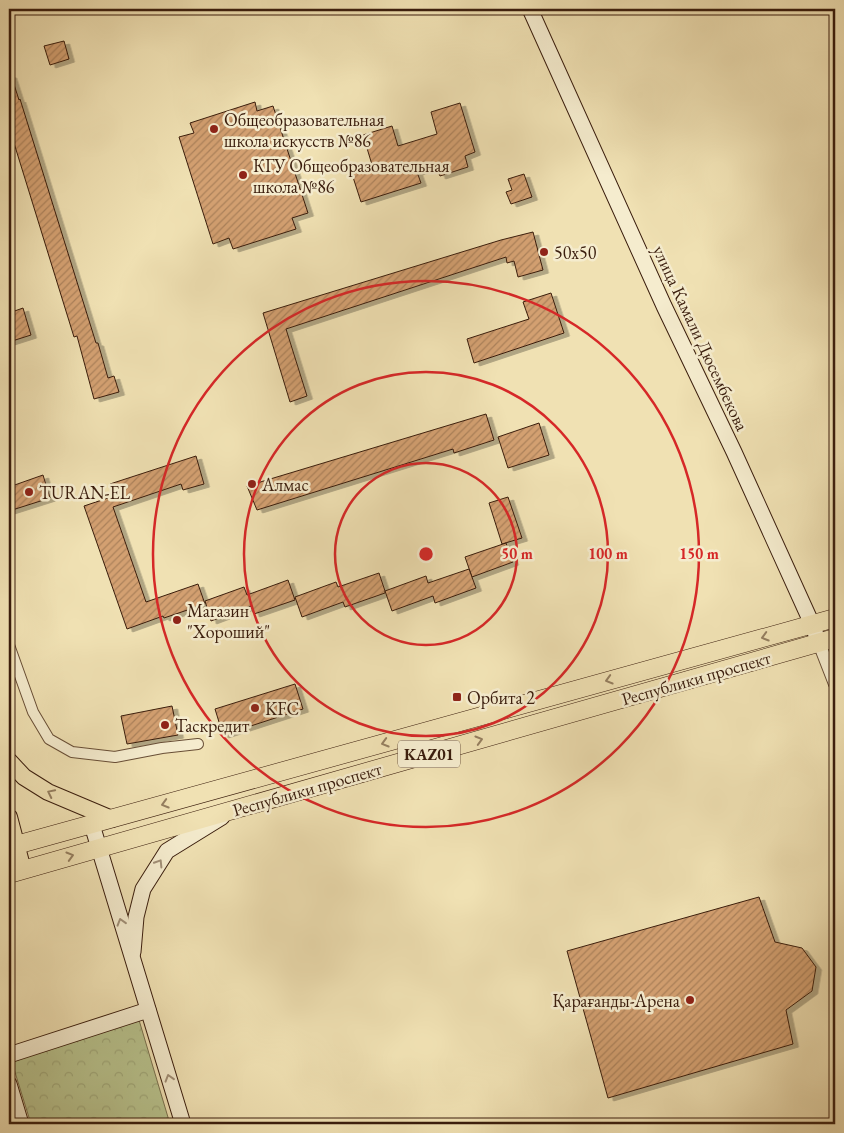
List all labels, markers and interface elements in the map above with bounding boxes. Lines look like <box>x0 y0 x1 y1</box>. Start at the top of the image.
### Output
place label: Общеобразовательная школа искусств №86 <box>224 108 384 152</box>
marker: Общеобразовательная школа искусств №86 <box>208 123 220 135</box>
place label: КГУ Общеобразовательная школа №86 <box>253 154 450 198</box>
marker: КГУ Общеобразовательная школа №86 <box>237 169 249 181</box>
place label: 50х50 <box>554 241 597 264</box>
street label: улица Камали Дюсембекова <box>648 242 754 435</box>
marker: 50х50 <box>538 246 550 258</box>
place label: Алмас <box>261 473 309 496</box>
marker: Алмас <box>246 478 258 490</box>
place label: TURAN-EL <box>39 481 131 504</box>
marker: TURAN-EL <box>23 486 35 498</box>
text: 50 m <box>501 544 533 563</box>
text: 100 m <box>588 544 628 563</box>
text: 150 m <box>679 544 719 563</box>
centre of rings <box>417 545 435 563</box>
place label: Магазин "Хороший" <box>187 599 270 643</box>
marker: Магазин "Хороший" <box>171 614 183 626</box>
one-way arrow <box>761 631 770 641</box>
street label: Республики проспект <box>619 646 774 710</box>
one-way arrow <box>605 675 613 685</box>
place label: Орбита 2 <box>467 686 535 709</box>
marker: Орбита 2 <box>451 691 463 703</box>
place label: KFC <box>265 697 299 720</box>
marker: KFC <box>249 702 261 714</box>
place label: Таскредит <box>175 714 250 737</box>
marker: Таскредит <box>159 719 171 731</box>
one-way arrow <box>475 735 483 746</box>
one-way arrow <box>380 737 389 748</box>
road number: KАZ01 <box>398 741 460 768</box>
street label: Республики проспект <box>230 757 385 821</box>
one-way arrow <box>48 789 57 799</box>
one-way arrow <box>161 799 169 809</box>
one-way arrow <box>66 852 74 862</box>
one-way arrow <box>153 860 162 869</box>
one-way arrow <box>116 919 126 927</box>
place label: Қарағанды-Арена <box>552 989 681 1012</box>
marker: Қарағанды-Арена <box>684 994 696 1006</box>
one-way arrow <box>165 1074 175 1082</box>

